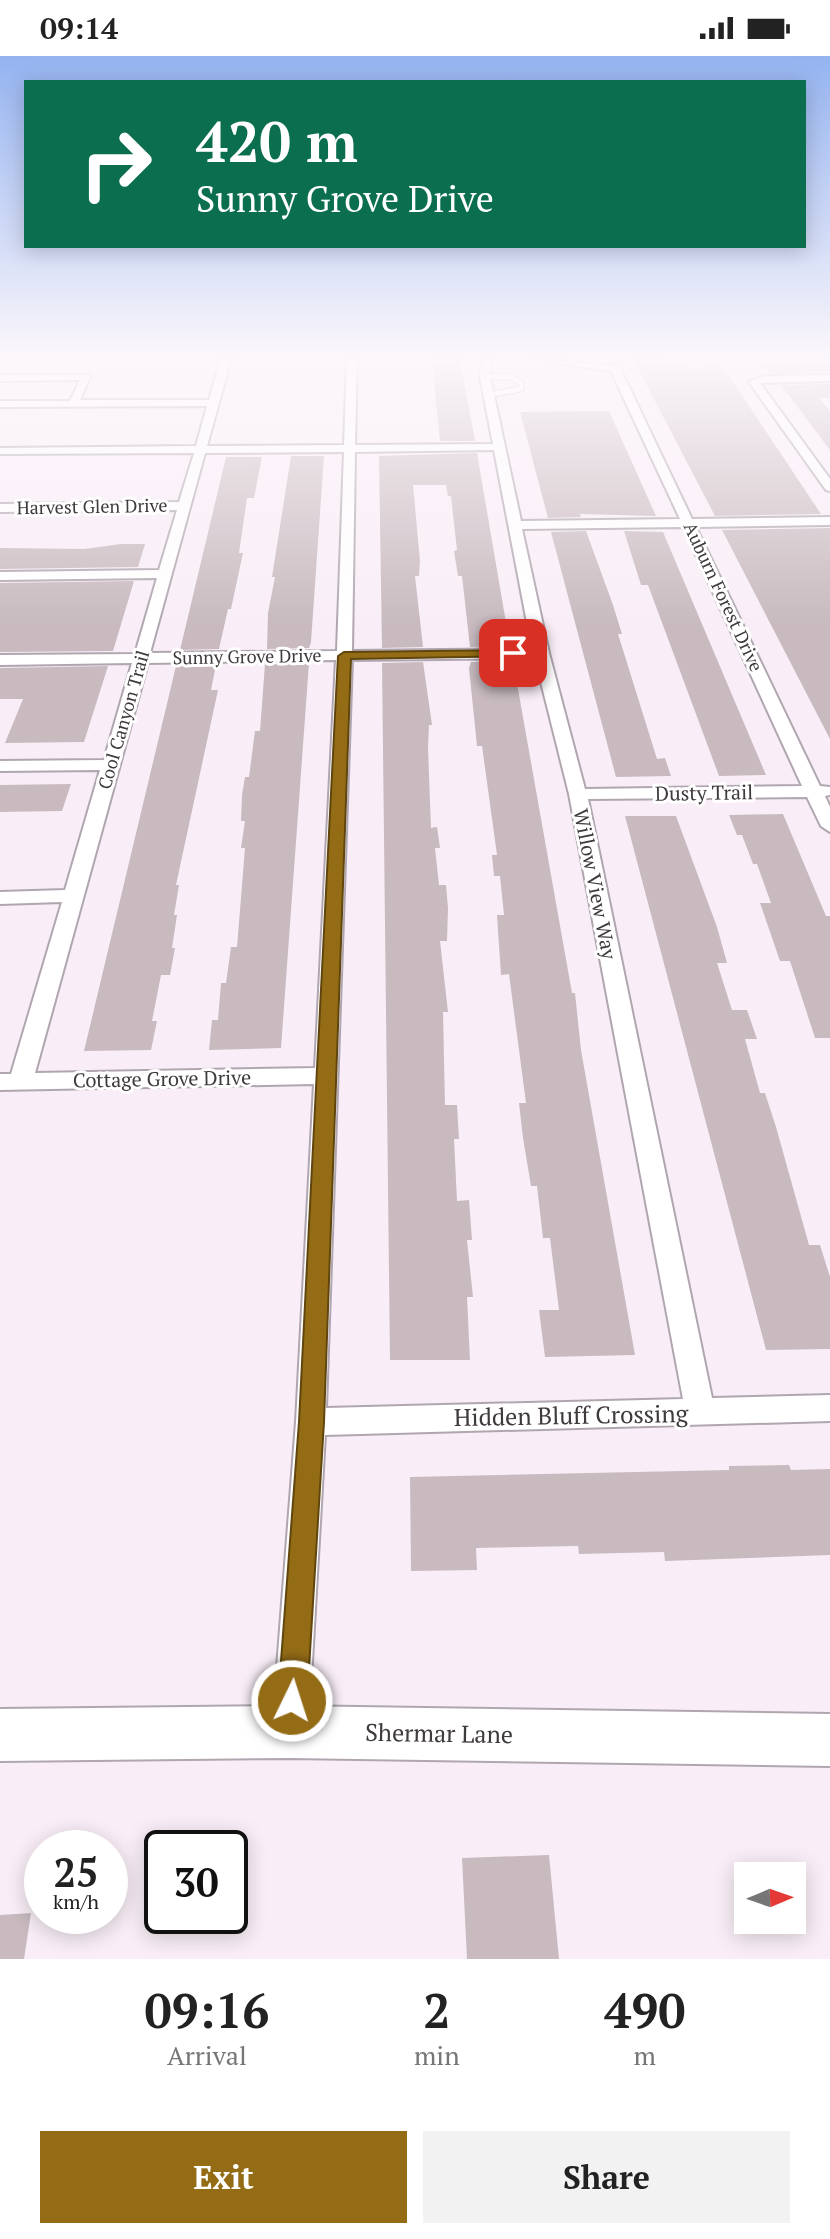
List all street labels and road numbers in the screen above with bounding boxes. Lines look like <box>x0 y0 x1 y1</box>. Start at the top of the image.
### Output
street label: Harvest Glen Drive <box>16 493 168 519</box>
street label: Auburn Forest Drive <box>679 518 769 675</box>
street label: Sunny Grove Drive <box>172 643 322 669</box>
street label: Cool Canyon Trail <box>92 647 154 792</box>
street label: Dusty Trail <box>655 778 753 807</box>
street label: Willow View Way <box>568 806 624 963</box>
street label: Cottage Grove Drive <box>73 1063 251 1094</box>
street label: Hidden Bluff Crossing <box>454 1397 689 1433</box>
street label: Shermar Lane <box>365 1716 513 1750</box>

